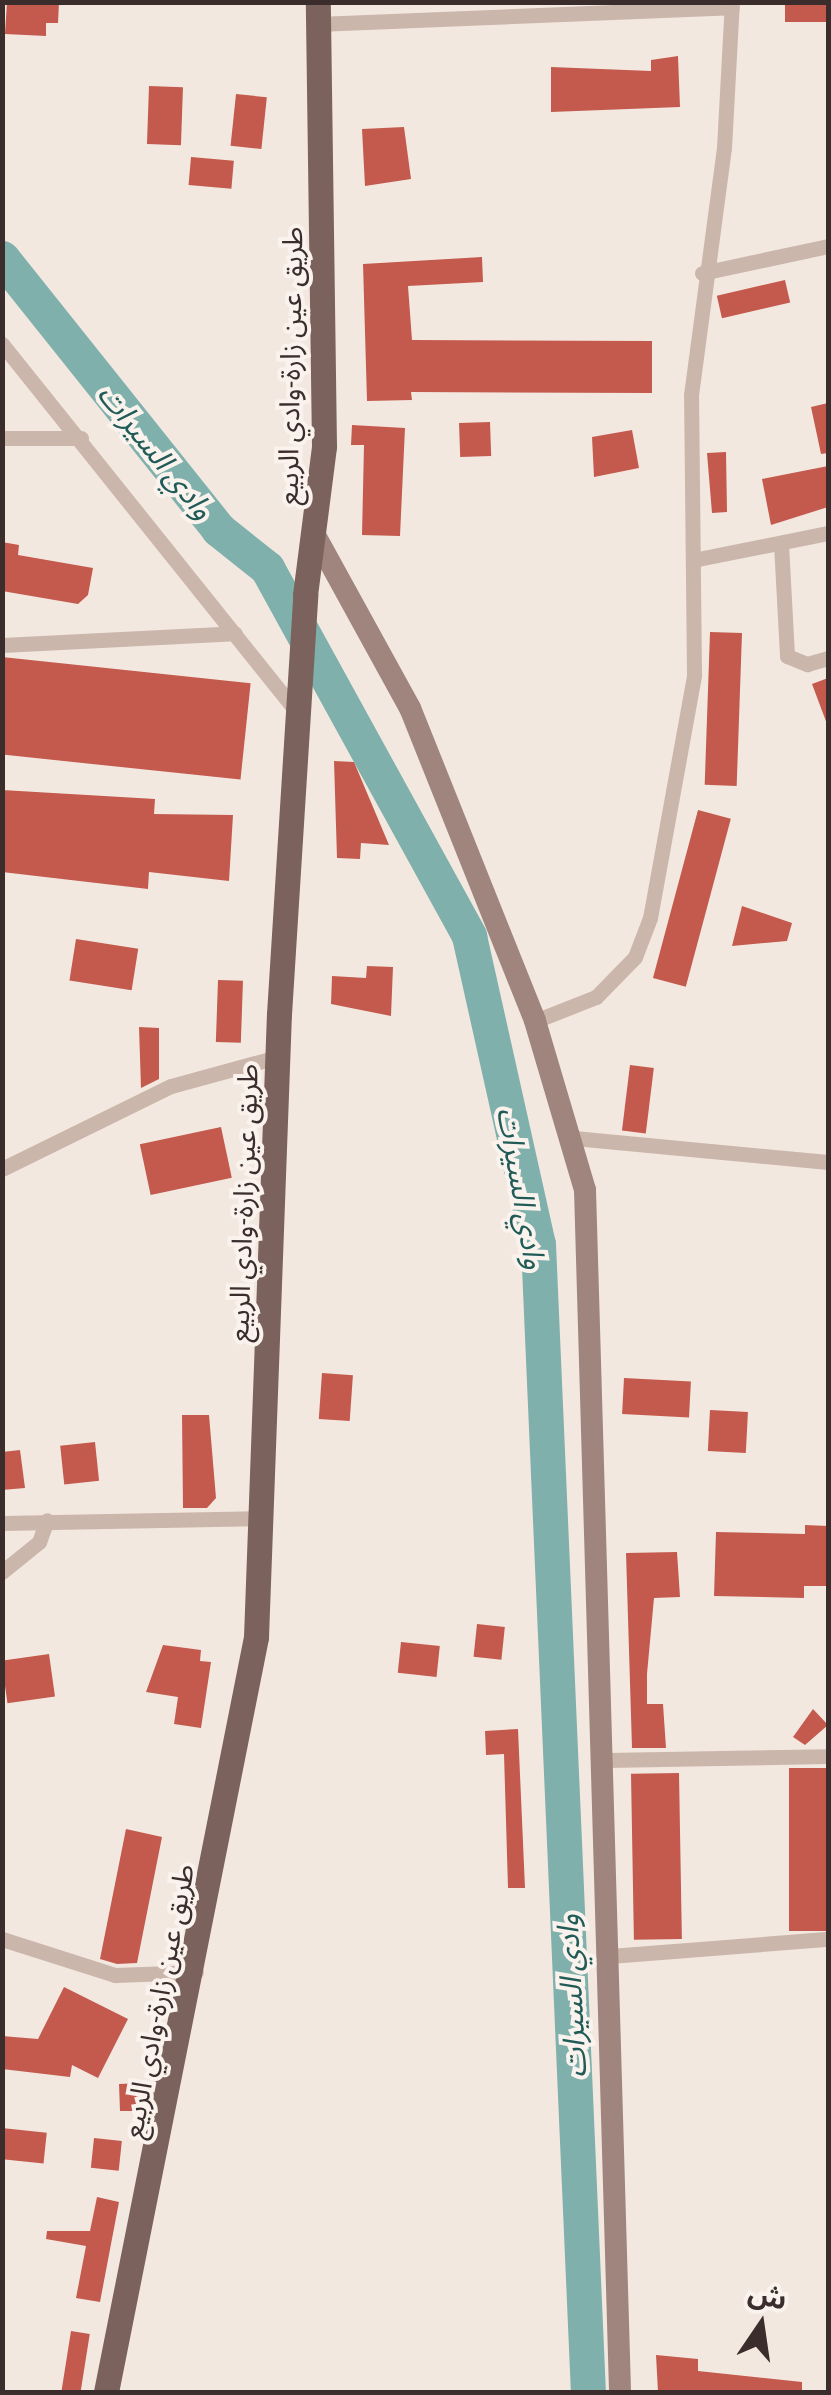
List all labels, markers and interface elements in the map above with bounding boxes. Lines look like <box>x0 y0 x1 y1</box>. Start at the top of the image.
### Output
street label: طريق عين زارة-وادي الربيع <box>271 226 309 506</box>
water label: وادي السيرات <box>90 376 222 526</box>
street label: طريق عين زارة-وادي الربيع <box>221 1063 265 1343</box>
water label: وادي السيرات <box>490 1104 554 1272</box>
street label: طريق عين زارة-وادي الربيع <box>115 1861 201 2141</box>
water label: وادي السيرات <box>549 1913 593 2079</box>
text: ش <box>745 2273 791 2318</box>
north arrow <box>711 2275 811 2375</box>

